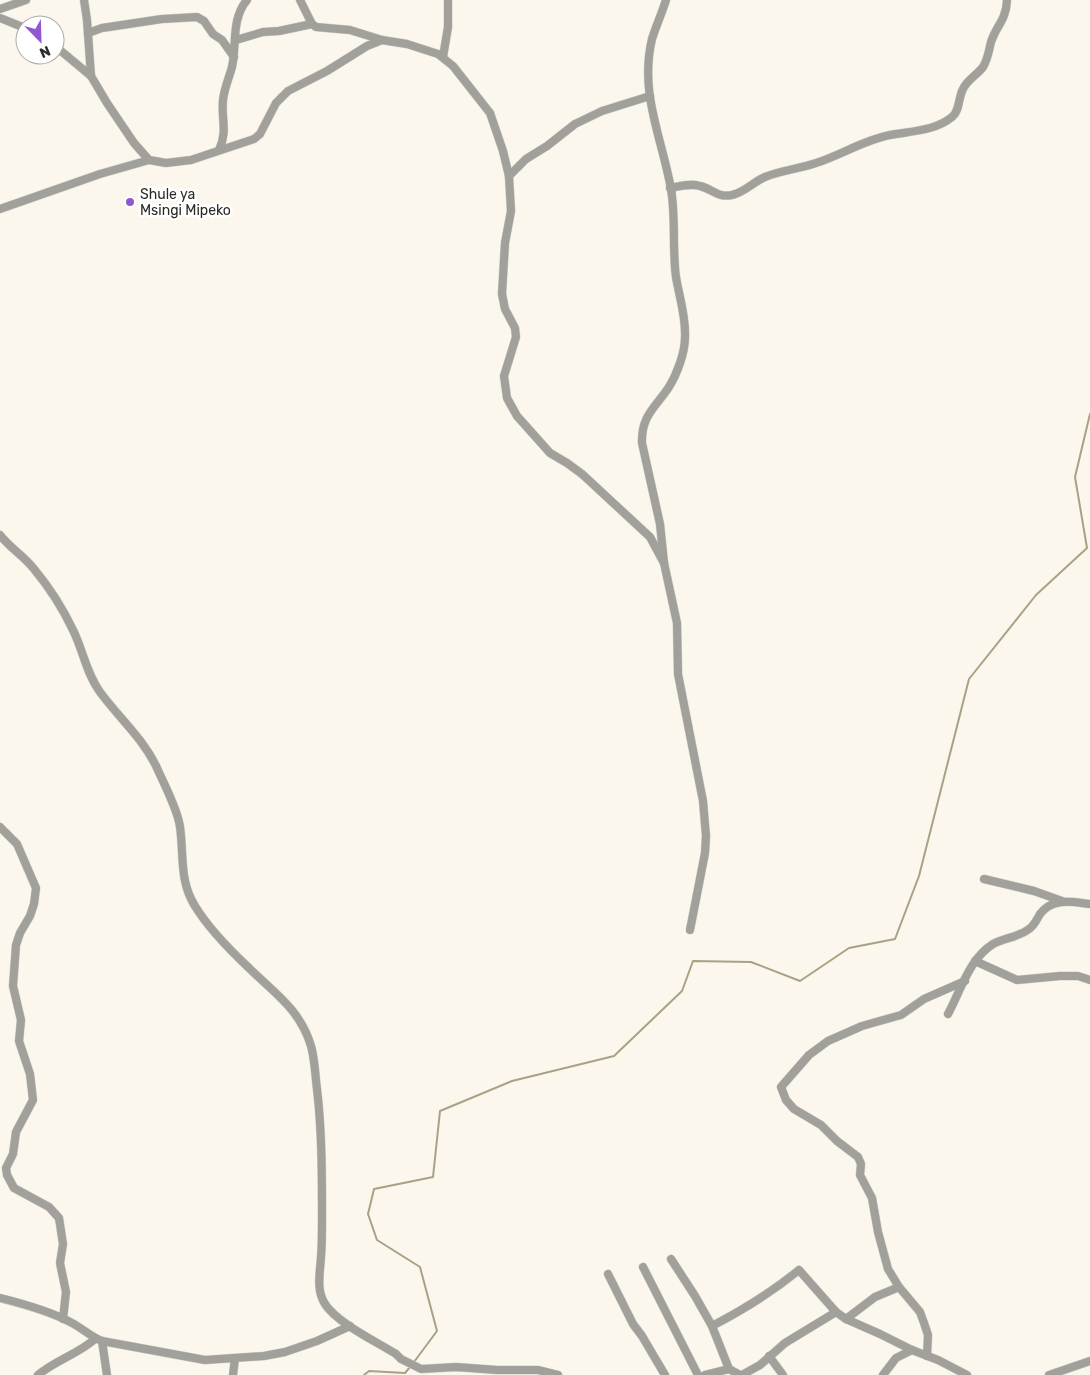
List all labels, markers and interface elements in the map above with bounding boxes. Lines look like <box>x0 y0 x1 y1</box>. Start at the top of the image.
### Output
north arrow <box>15 15 65 65</box>
text: N <box>37 42 53 61</box>
place label: Shule ya Msingi Mipeko <box>140 186 231 219</box>
marker: Shule ya Msingi Mipeko <box>124 196 136 208</box>

